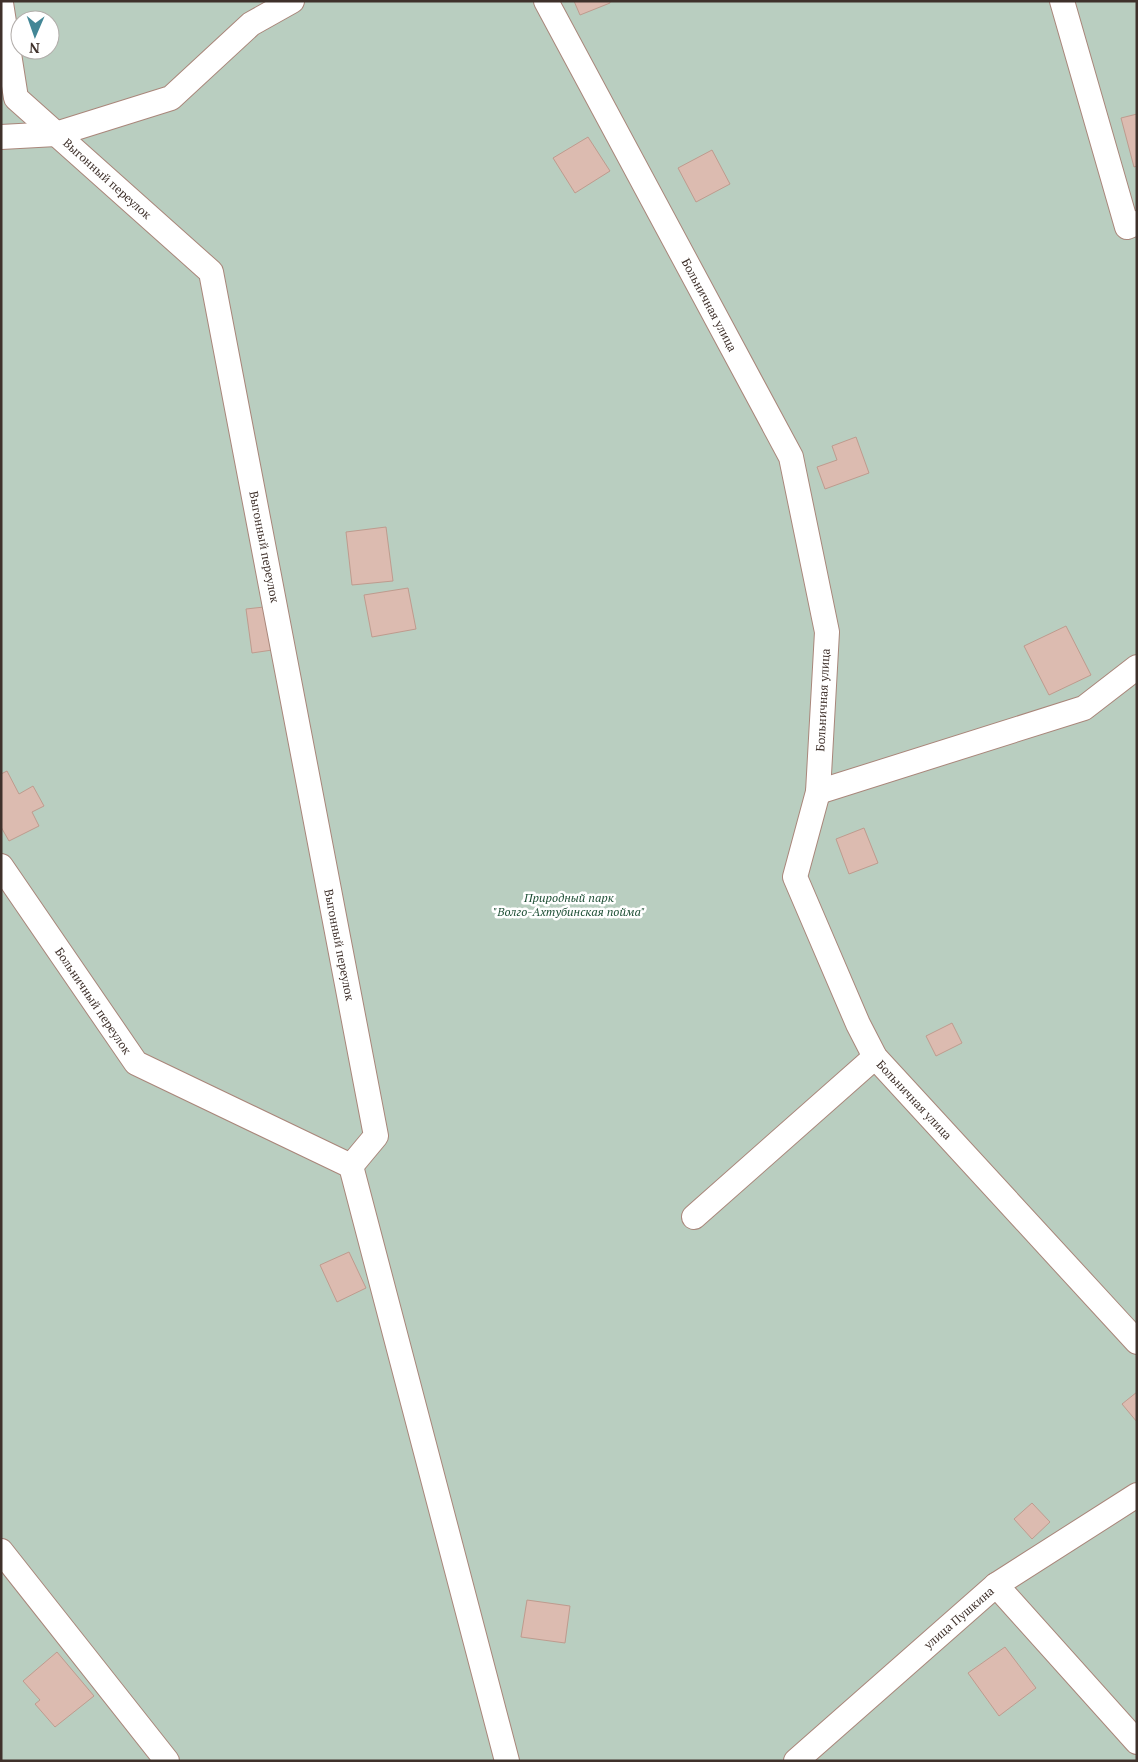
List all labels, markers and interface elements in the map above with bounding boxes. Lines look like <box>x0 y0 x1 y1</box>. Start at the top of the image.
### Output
north arrow <box>10 10 60 60</box>
text: N <box>29 39 40 58</box>
street label: Выгонный переулок <box>60 135 155 222</box>
street label: Больничная улица <box>679 256 740 354</box>
street label: Выгонный переулок <box>246 490 283 605</box>
street label: Больничная улица <box>812 648 833 752</box>
street label: Выгонный переулок <box>321 888 358 1003</box>
park label: Природный парк "Волго-Ахтубинская пойма" <box>493 890 645 919</box>
street label: Больничный переулок <box>52 944 135 1057</box>
street label: Больничная улица <box>874 1057 955 1143</box>
street label: улица Пушкина <box>920 1583 997 1653</box>

